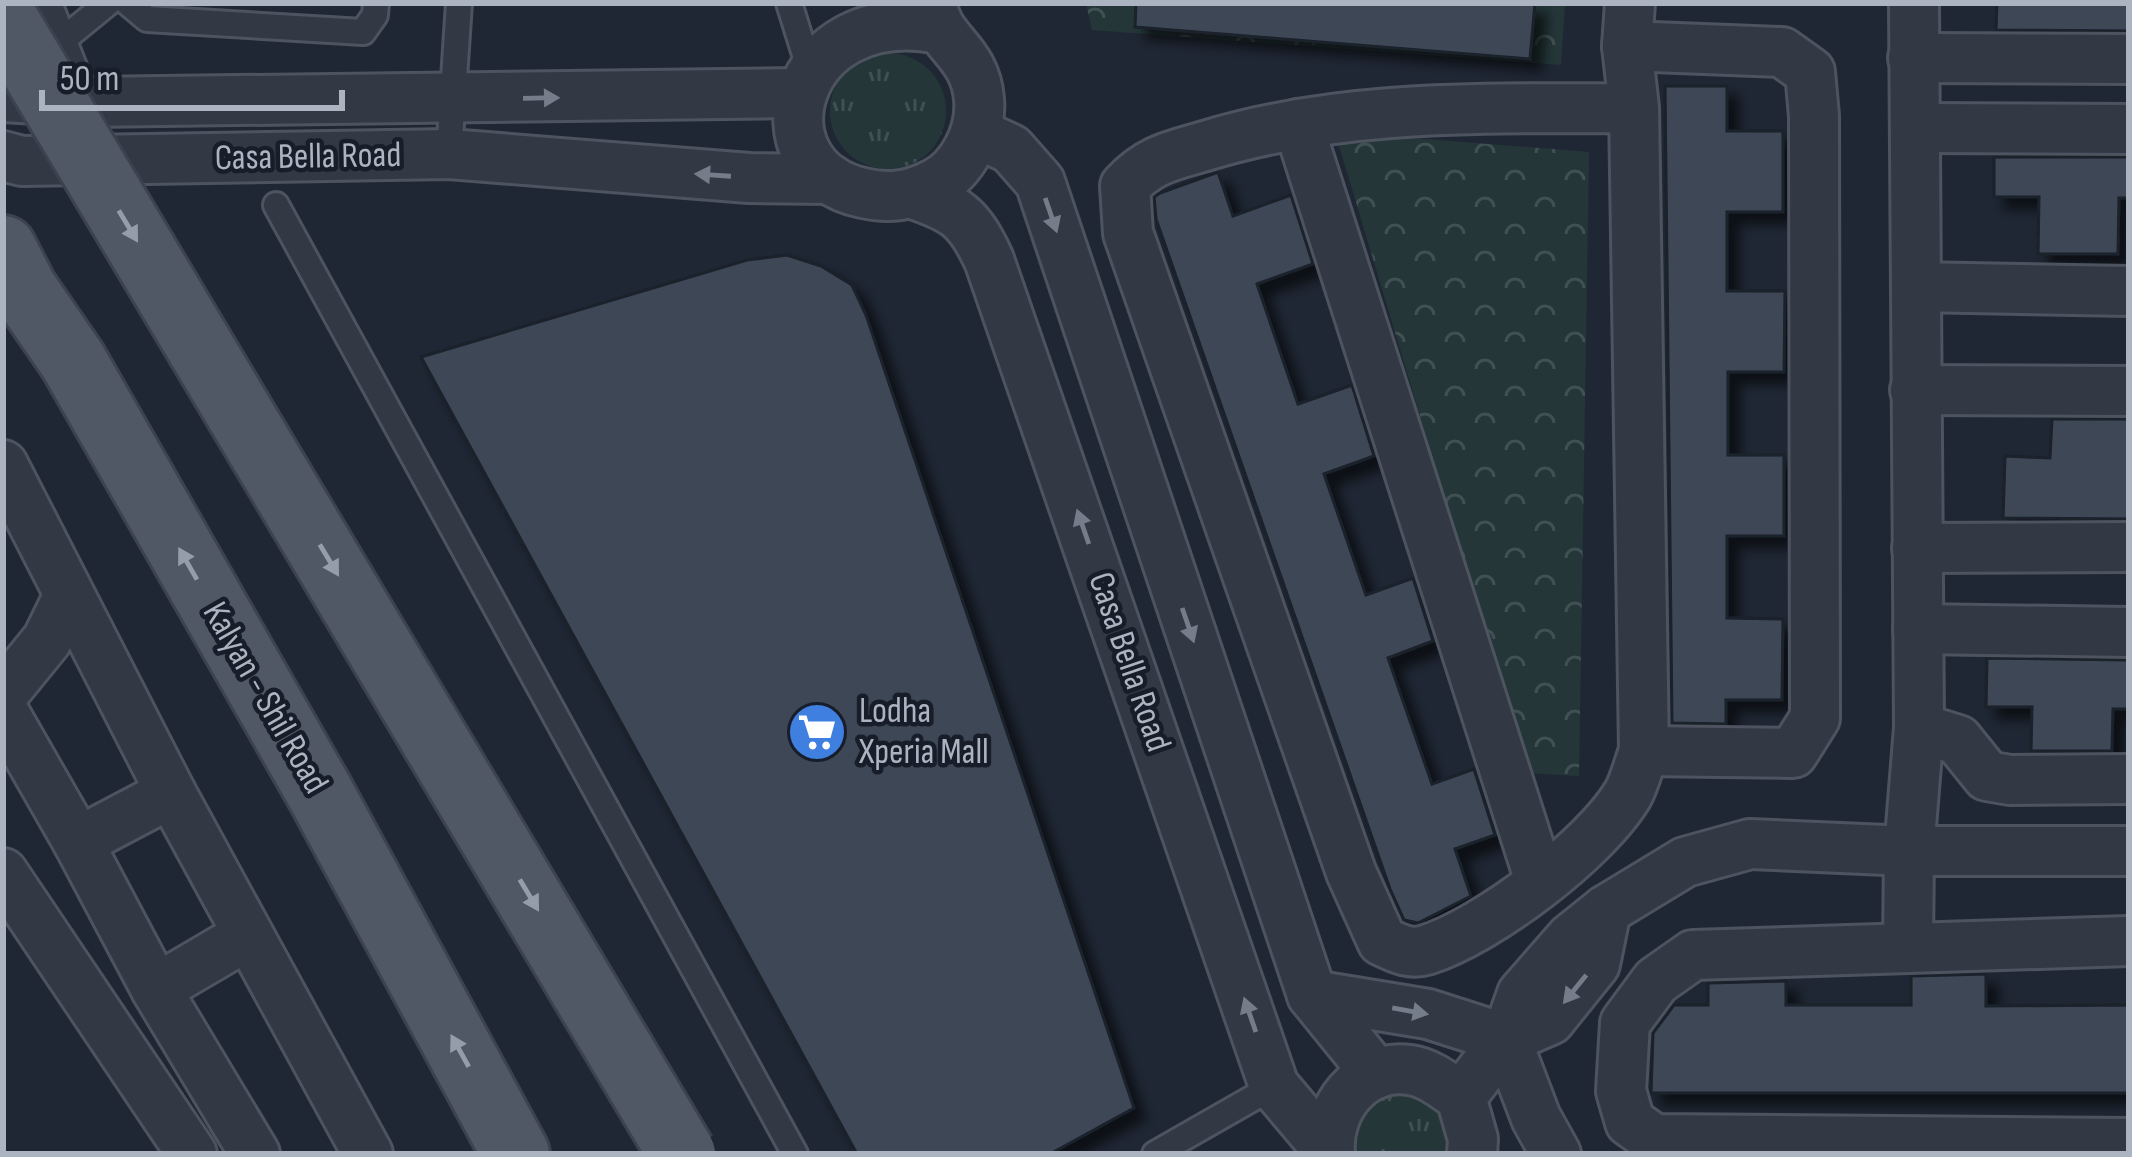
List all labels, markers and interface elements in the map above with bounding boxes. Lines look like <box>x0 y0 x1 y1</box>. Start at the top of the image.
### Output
scale bar <box>42 36 342 110</box>
text: 50 m <box>60 58 119 101</box>
one-way arrow <box>523 88 561 107</box>
street label: Casa Bella Road <box>214 134 402 180</box>
one-way arrow <box>694 165 731 184</box>
one-way arrow <box>1042 197 1061 234</box>
one-way arrow <box>117 209 138 243</box>
one-way arrow <box>1073 508 1091 544</box>
one-way arrow <box>317 543 338 577</box>
one-way arrow <box>179 547 200 581</box>
street label: Casa Bella Road <box>1078 567 1180 757</box>
street label: Kalyan - Shil Road <box>193 595 337 801</box>
one-way arrow <box>1180 607 1198 643</box>
place label: Lodha Xperia Mall <box>858 690 989 774</box>
supermarket icon: Lodha Xperia Mall <box>786 701 848 763</box>
one-way arrow <box>518 878 539 911</box>
one-way arrow <box>1562 974 1588 1005</box>
one-way arrow <box>1240 997 1258 1033</box>
one-way arrow <box>1392 1003 1430 1021</box>
one-way arrow <box>450 1034 471 1069</box>

